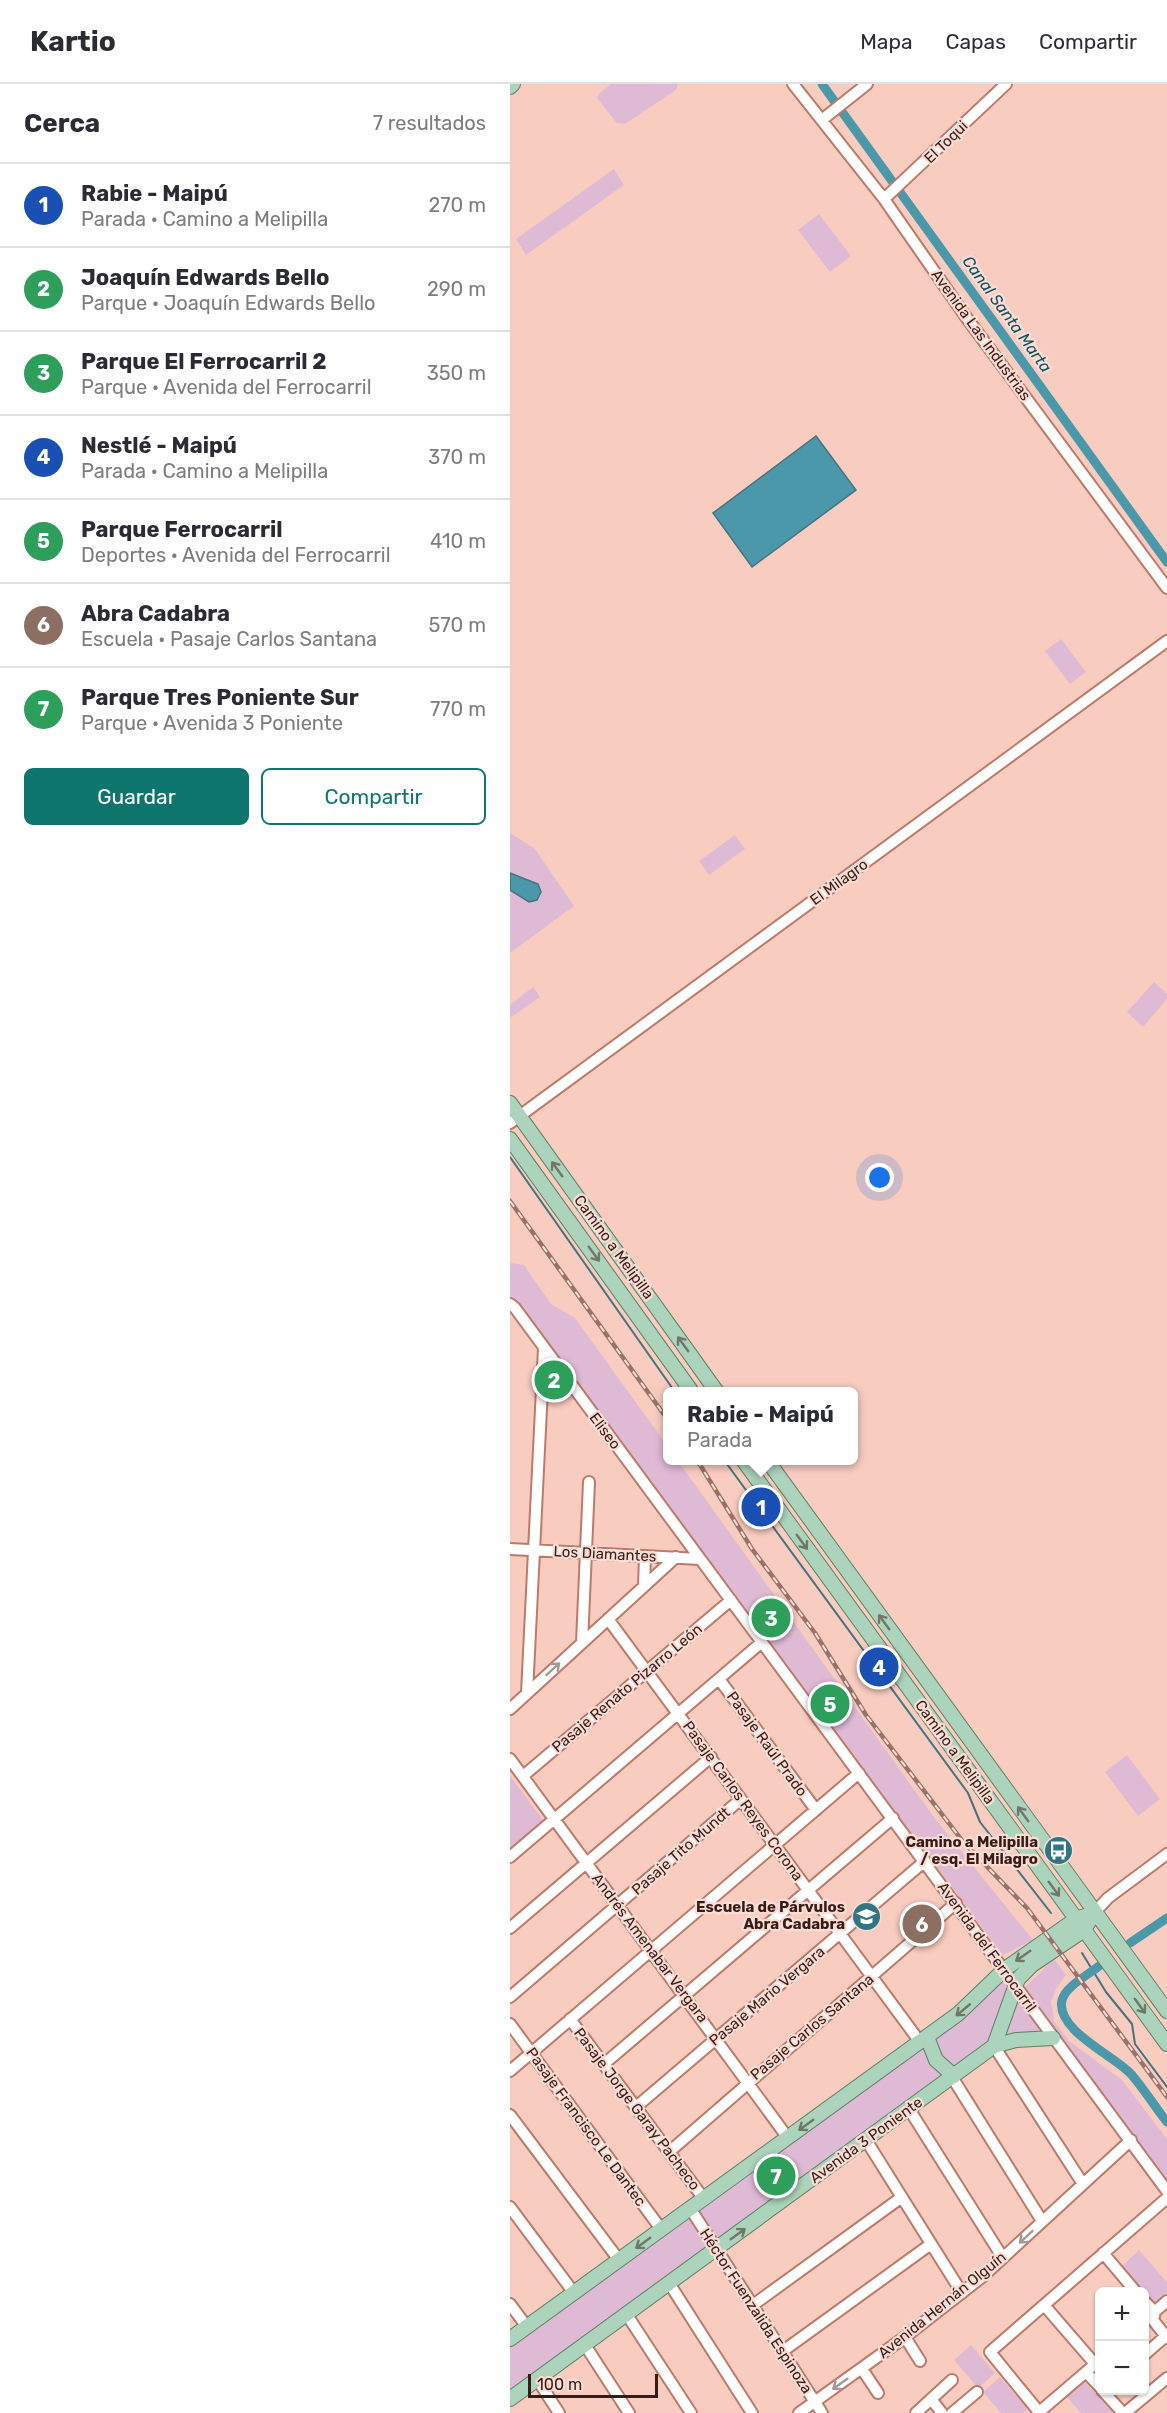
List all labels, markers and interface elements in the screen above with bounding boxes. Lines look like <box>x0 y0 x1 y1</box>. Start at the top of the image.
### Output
text: Kartio <box>30 25 116 58</box>
text: Mapa <box>860 29 913 54</box>
text: Capas <box>946 29 1006 54</box>
text: Compartir <box>1039 29 1137 54</box>
text: Cerca <box>24 108 100 139</box>
text: 7 resultados <box>373 111 486 135</box>
street label: El Toqui <box>921 117 971 167</box>
text: Rabie - Maipú <box>81 180 228 207</box>
text: 1 <box>39 193 48 217</box>
text: 270 m <box>429 193 486 217</box>
text: Parada · Camino a Melipilla <box>81 207 328 231</box>
water label: Canal Santa Marta <box>958 252 1056 376</box>
text: Joaquín Edwards Bello <box>81 264 329 291</box>
street label: Avenida Las Industrias <box>927 266 1035 404</box>
text: 2 <box>37 277 50 301</box>
text: 290 m <box>427 277 486 301</box>
text: Parque · Joaquín Edwards Bello <box>81 291 376 315</box>
text: Parque El Ferrocarril 2 <box>81 348 327 375</box>
text: 3 <box>37 361 50 385</box>
text: 350 m <box>427 361 486 385</box>
text: Parque · Avenida del Ferrocarril <box>81 375 372 399</box>
text: Nestlé - Maipú <box>81 432 237 459</box>
text: 4 <box>37 445 50 469</box>
text: 370 m <box>428 445 486 469</box>
text: Parada · Camino a Melipilla <box>81 459 328 483</box>
text: Parque Ferrocarril <box>81 516 283 543</box>
text: 5 <box>37 529 50 553</box>
text: 410 m <box>430 529 486 553</box>
text: Deportes · Avenida del Ferrocarril <box>81 543 391 567</box>
text: Abra Cadabra <box>81 600 230 627</box>
text: 6 <box>37 613 50 637</box>
text: 570 m <box>428 613 486 637</box>
text: Escuela · Pasaje Carlos Santana <box>81 627 377 651</box>
text: Parque Tres Poniente Sur <box>81 684 359 711</box>
text: 7 <box>38 697 49 721</box>
text: 770 m <box>430 697 486 721</box>
text: Parque · Avenida 3 Poniente <box>81 711 343 735</box>
button: Guardar <box>24 768 249 825</box>
button: Compartir <box>261 768 486 825</box>
street label: El Milagro <box>807 855 871 909</box>
one-way arrow <box>551 1161 563 1177</box>
your location <box>865 1163 894 1192</box>
street label: Camino a Melipilla <box>570 1191 658 1303</box>
one-way arrow <box>588 1246 600 1262</box>
one-way arrow <box>677 1336 689 1353</box>
pin: 2 <box>534 1358 573 1402</box>
popup <box>663 1387 858 1465</box>
text: Rabie - Maipú <box>687 1401 834 1428</box>
street label: Eliseo <box>585 1409 625 1453</box>
text: Parada <box>687 1428 752 1452</box>
pin: 1 <box>742 1484 780 1530</box>
one-way arrow <box>795 1533 808 1549</box>
street label: Los Diamantes <box>553 1542 657 1566</box>
pin: 3 <box>752 1596 790 1640</box>
one-way arrow <box>878 1615 890 1631</box>
street label: Pasaje Renato Pizarro León <box>548 1620 706 1756</box>
pin: 4 <box>860 1644 898 1690</box>
one-way arrow <box>545 1662 560 1676</box>
pin: 5 <box>810 1682 850 1726</box>
street label: Pasaje Raúl Prado <box>723 1688 811 1800</box>
street label: Camino a Melipilla <box>911 1696 999 1808</box>
street label: Pasaje Carlos Reyes Corona <box>679 1718 807 1884</box>
street label: Pasaje Tito Mundt <box>628 1803 734 1899</box>
one-way arrow <box>1017 1807 1029 1823</box>
place label: Camino a Melipilla / esq. El Milagro <box>905 1833 1038 1868</box>
bus stop icon: Camino a Melipilla / esq. El Milagro <box>1043 1835 1075 1867</box>
street label: Andrés Amenabar Vergara <box>588 1870 712 2026</box>
street label: Avenida del Ferrocarril <box>934 1878 1040 2016</box>
one-way arrow <box>1048 1880 1060 1896</box>
place label: Escuela de Párvulos Abra Cadabra <box>696 1898 845 1933</box>
school or university icon: Escuela de Párvulos Abra Cadabra <box>850 1900 882 1932</box>
pin: 6 <box>902 1902 942 1946</box>
street label: Pasaje Mario Vergara <box>706 1942 828 2050</box>
one-way arrow <box>1016 1950 1032 1962</box>
street label: Pasaje Carlos Santana <box>747 1970 877 2084</box>
one-way arrow <box>1133 1998 1146 2014</box>
one-way arrow <box>955 2003 971 2016</box>
street label: Pasaje Jorge Garay Pacheco <box>570 2024 704 2194</box>
street label: Pasaje Francisco Le Dantec <box>522 2044 650 2210</box>
street label: Avenida 3 Poniente <box>806 2093 926 2187</box>
one-way arrow <box>798 2119 814 2131</box>
pin: 7 <box>756 2154 796 2198</box>
street label: Héctor Fuenzalida Espinoza <box>696 2225 816 2397</box>
one-way arrow <box>729 2228 745 2240</box>
one-way arrow <box>1019 2229 1034 2243</box>
one-way arrow <box>635 2237 651 2249</box>
street label: Avenida Hernán Olguín <box>875 2248 1009 2362</box>
map controls <box>1095 2287 1149 2395</box>
button: + <box>1095 2287 1149 2341</box>
button: − <box>1095 2341 1149 2395</box>
scale bar <box>528 2371 658 2398</box>
text: 100 m <box>537 2375 582 2394</box>
one-way arrow <box>833 2378 849 2390</box>

